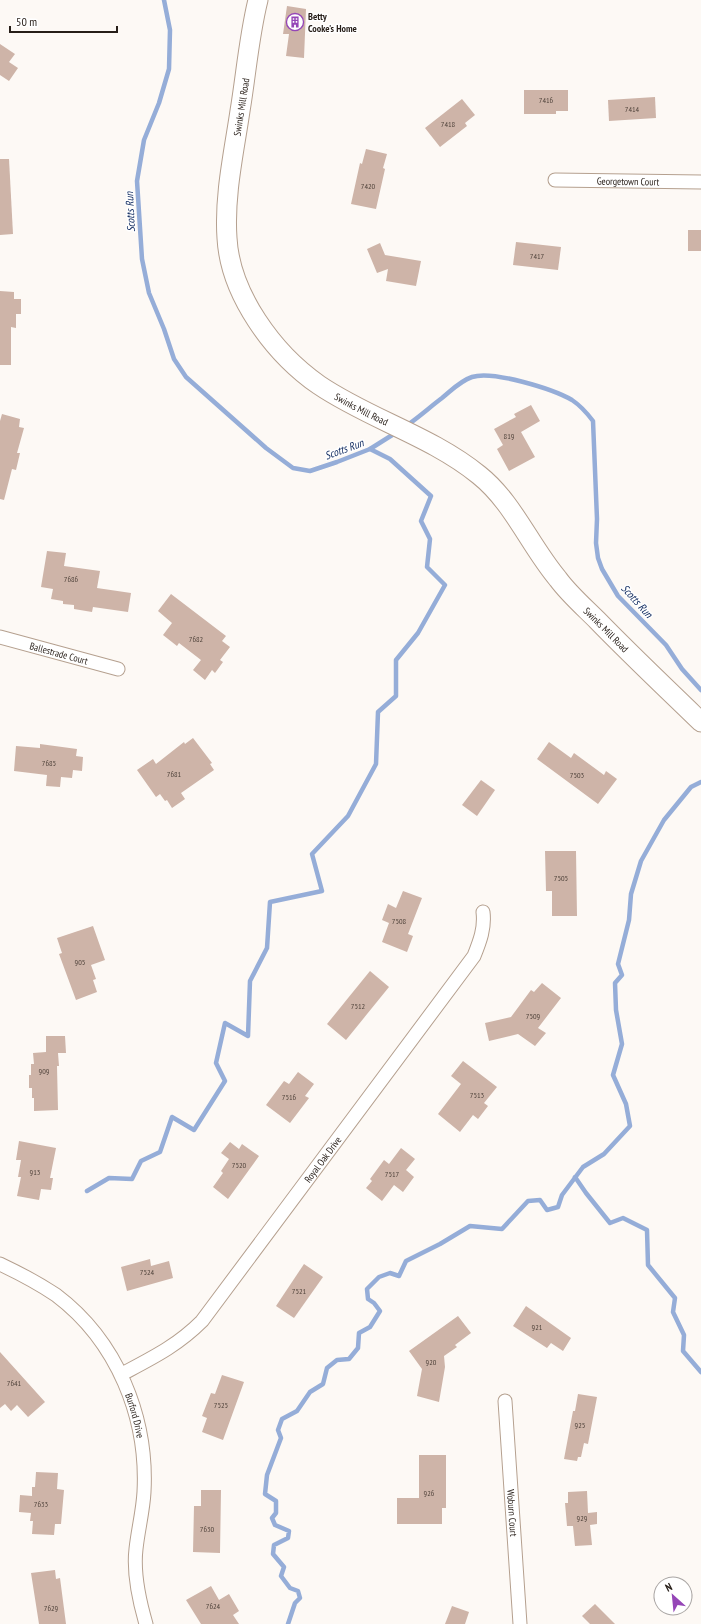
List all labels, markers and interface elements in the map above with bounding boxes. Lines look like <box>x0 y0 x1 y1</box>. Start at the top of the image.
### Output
scale bar <box>10 8 117 34</box>
place label: Betty Cooke's Home <box>308 10 357 35</box>
building icon: Betty Cooke's Home <box>285 12 305 32</box>
text: 50 m <box>16 14 37 29</box>
street label: Swinks Mill Road <box>230 77 252 137</box>
house number: 7416 <box>539 95 554 105</box>
house number: 7414 <box>625 104 640 114</box>
house number: 7418 <box>441 119 456 129</box>
street label: Georgetown Court <box>597 175 660 188</box>
house number: 7420 <box>361 181 376 191</box>
water label: Scotts Run <box>122 190 138 232</box>
house number: 7417 <box>530 251 545 261</box>
street label: Swinks Mill Road <box>332 390 390 429</box>
house number: 819 <box>504 431 515 441</box>
water label: Scotts Run <box>323 435 366 462</box>
house number: 7686 <box>64 574 79 584</box>
water label: Scotts Run <box>618 581 656 621</box>
street label: Swinks Mill Road <box>581 605 631 655</box>
house number: 7682 <box>189 634 204 644</box>
street label: Ballestrade Court <box>28 639 90 668</box>
house number: 7685 <box>42 758 56 768</box>
house number: 7681 <box>167 769 182 779</box>
house number: 7503 <box>570 770 585 780</box>
house number: 7505 <box>554 873 568 883</box>
house number: 7508 <box>392 916 407 926</box>
house number: 905 <box>75 957 85 967</box>
house number: 7512 <box>351 1001 366 1011</box>
house number: 7509 <box>526 1011 541 1021</box>
house number: 909 <box>39 1066 50 1076</box>
house number: 7513 <box>470 1090 485 1100</box>
house number: 7516 <box>282 1092 297 1102</box>
street label: Royal Oak Drive <box>301 1134 344 1185</box>
house number: 7520 <box>232 1160 247 1170</box>
house number: 913 <box>30 1167 41 1177</box>
house number: 7517 <box>385 1169 400 1179</box>
house number: 7524 <box>140 1267 155 1277</box>
house number: 7521 <box>292 1286 307 1296</box>
house number: 921 <box>532 1322 543 1332</box>
house number: 920 <box>426 1357 437 1367</box>
house number: 7641 <box>7 1378 22 1388</box>
street label: Burford Drive <box>122 1391 147 1439</box>
house number: 7525 <box>214 1400 228 1410</box>
house number: 925 <box>575 1420 585 1430</box>
house number: 926 <box>424 1488 435 1498</box>
street label: Woburn Court <box>504 1489 520 1537</box>
house number: 7633 <box>34 1499 49 1509</box>
house number: 929 <box>577 1513 588 1523</box>
house number: 7630 <box>200 1524 215 1534</box>
north arrow <box>653 1576 693 1616</box>
text: N <box>663 1579 674 1595</box>
house number: 7624 <box>206 1601 221 1611</box>
house number: 7629 <box>44 1603 59 1613</box>

